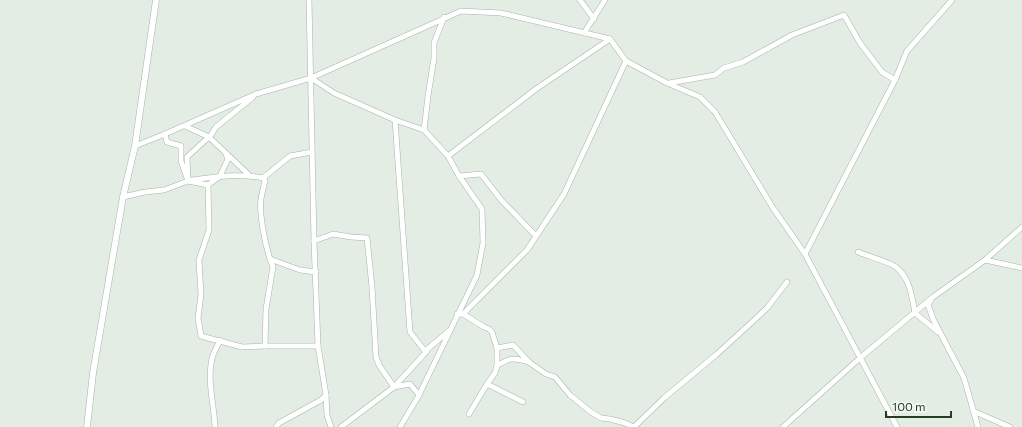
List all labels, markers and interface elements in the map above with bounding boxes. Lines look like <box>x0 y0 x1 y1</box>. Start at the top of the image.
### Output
scale bar <box>886 393 951 419</box>
text: 100 m <box>892 399 926 413</box>

